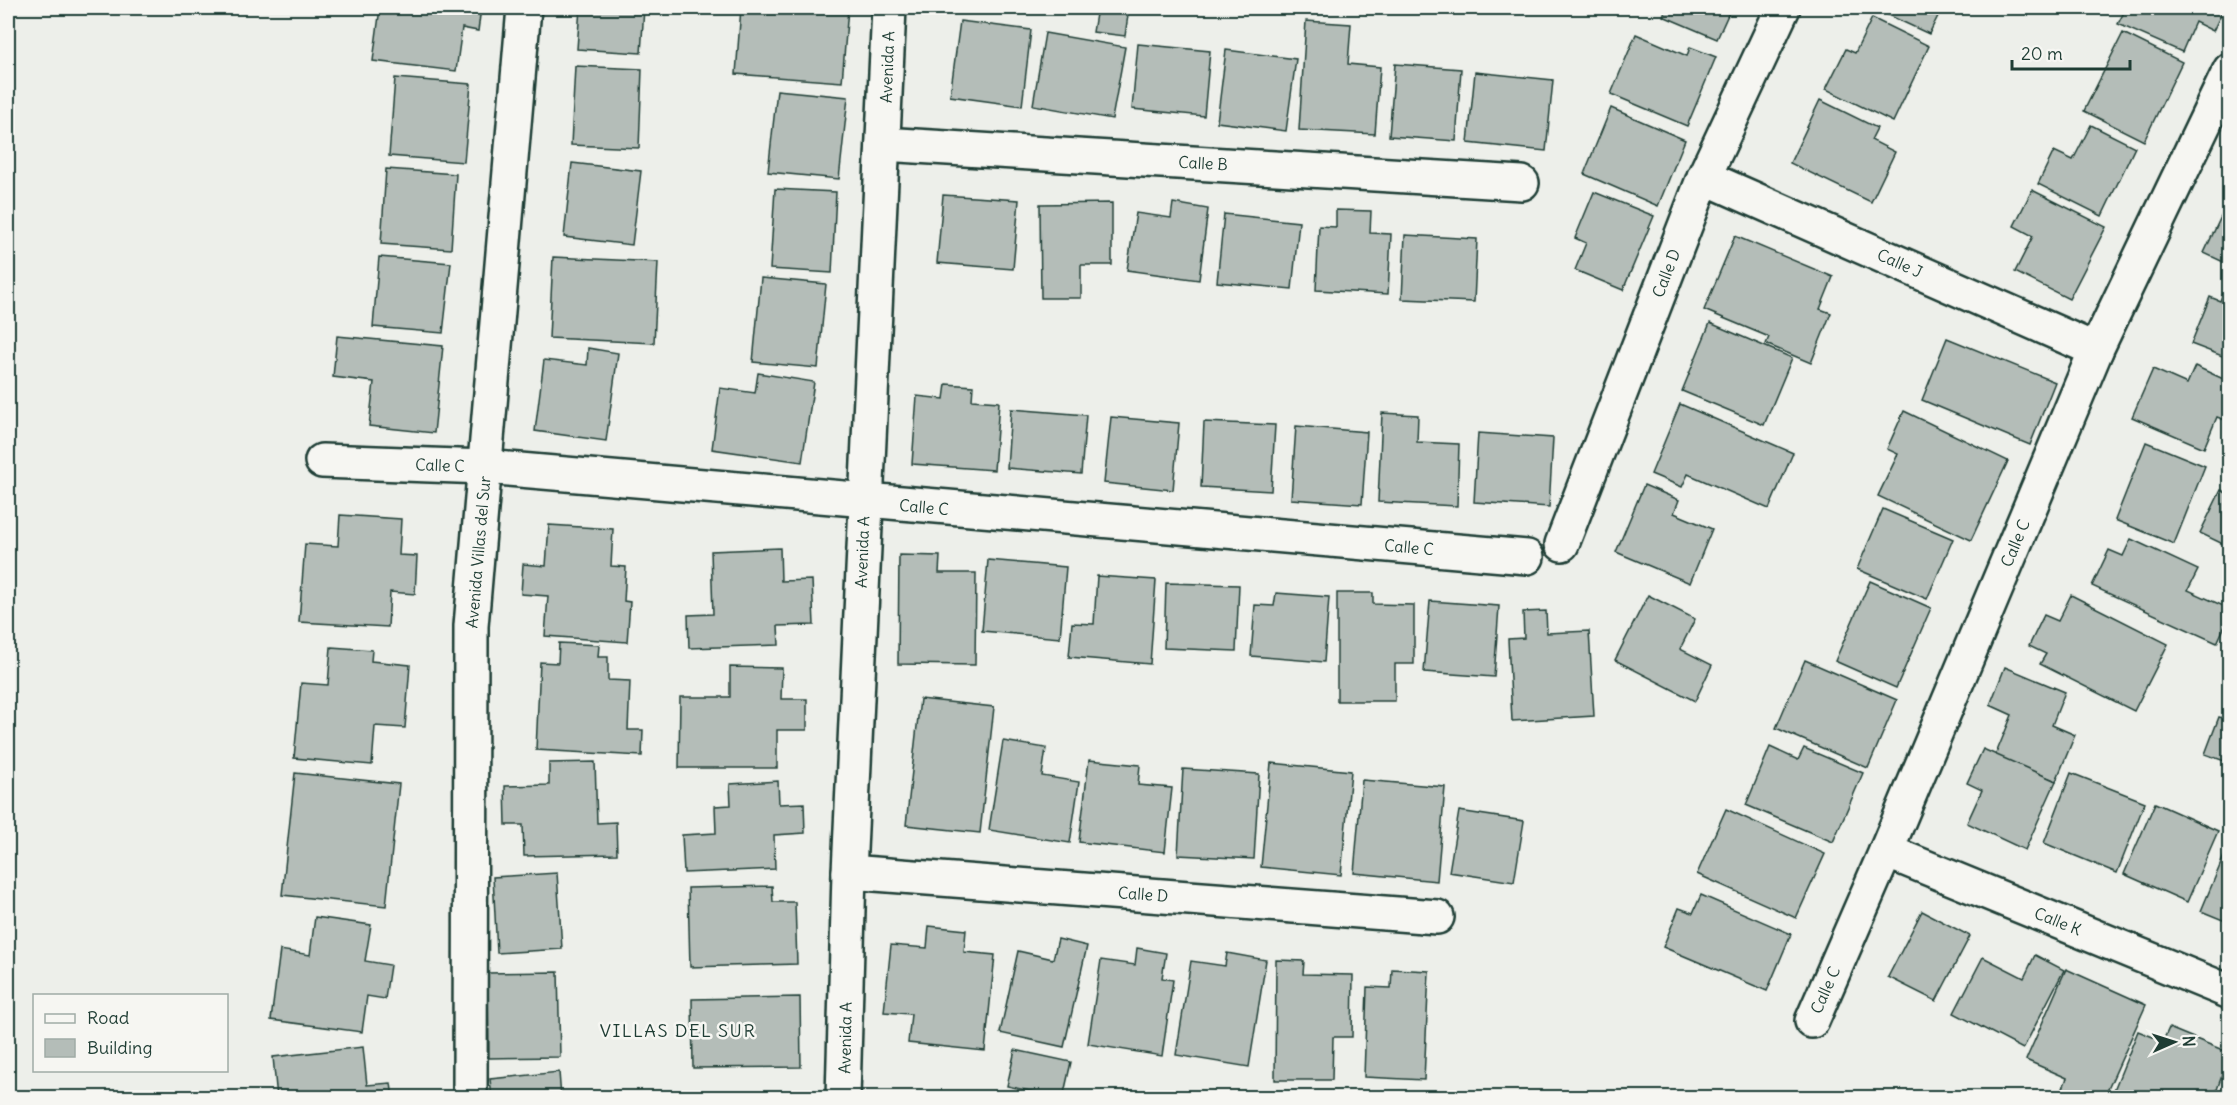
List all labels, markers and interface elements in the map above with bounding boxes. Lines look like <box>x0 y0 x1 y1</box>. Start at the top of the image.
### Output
street label: Avenida A <box>876 31 898 103</box>
scale bar <box>2012 33 2130 71</box>
text: 20 m <box>2021 42 2063 65</box>
street label: Calle B <box>1178 152 1228 174</box>
street label: Calle J <box>1874 244 1926 282</box>
street label: Calle D <box>1648 246 1684 300</box>
street label: Calle C <box>415 454 465 476</box>
street label: Avenida Villas del Sur <box>461 475 495 629</box>
street label: Calle C <box>898 495 950 519</box>
street label: Avenida A <box>851 516 873 588</box>
street label: Calle C <box>1996 516 2034 570</box>
street label: Calle C <box>1383 535 1435 559</box>
street label: Calle D <box>1117 882 1169 906</box>
street label: Calle K <box>2032 903 2085 939</box>
street label: Calle C <box>1806 963 1844 1017</box>
legend <box>33 994 228 1072</box>
street label: Avenida A <box>834 1002 856 1074</box>
text: Road <box>87 1006 130 1029</box>
north arrow <box>2144 1012 2204 1072</box>
district label: VILLAS DEL SUR <box>600 1019 756 1042</box>
text: N <box>2179 1035 2199 1047</box>
text: Building <box>87 1036 152 1059</box>

